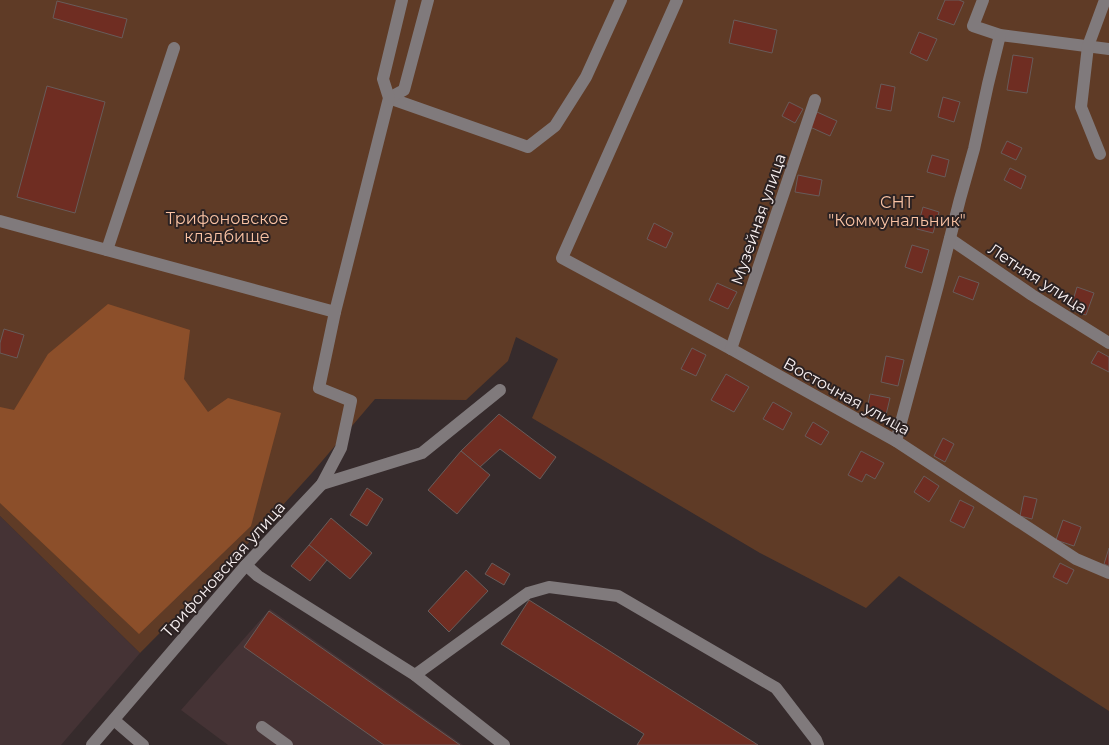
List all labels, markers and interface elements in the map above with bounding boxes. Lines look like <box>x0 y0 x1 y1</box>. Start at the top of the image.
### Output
street label: Музейная улица <box>727 151 790 287</box>
park label: СНТ "Коммунальник" <box>828 193 966 230</box>
park label: Трифоновское кладбище <box>166 209 288 246</box>
street label: Летняя улица <box>985 239 1091 317</box>
street label: Восточная улица <box>780 354 913 439</box>
street label: Трифоновская улица <box>157 498 289 641</box>

